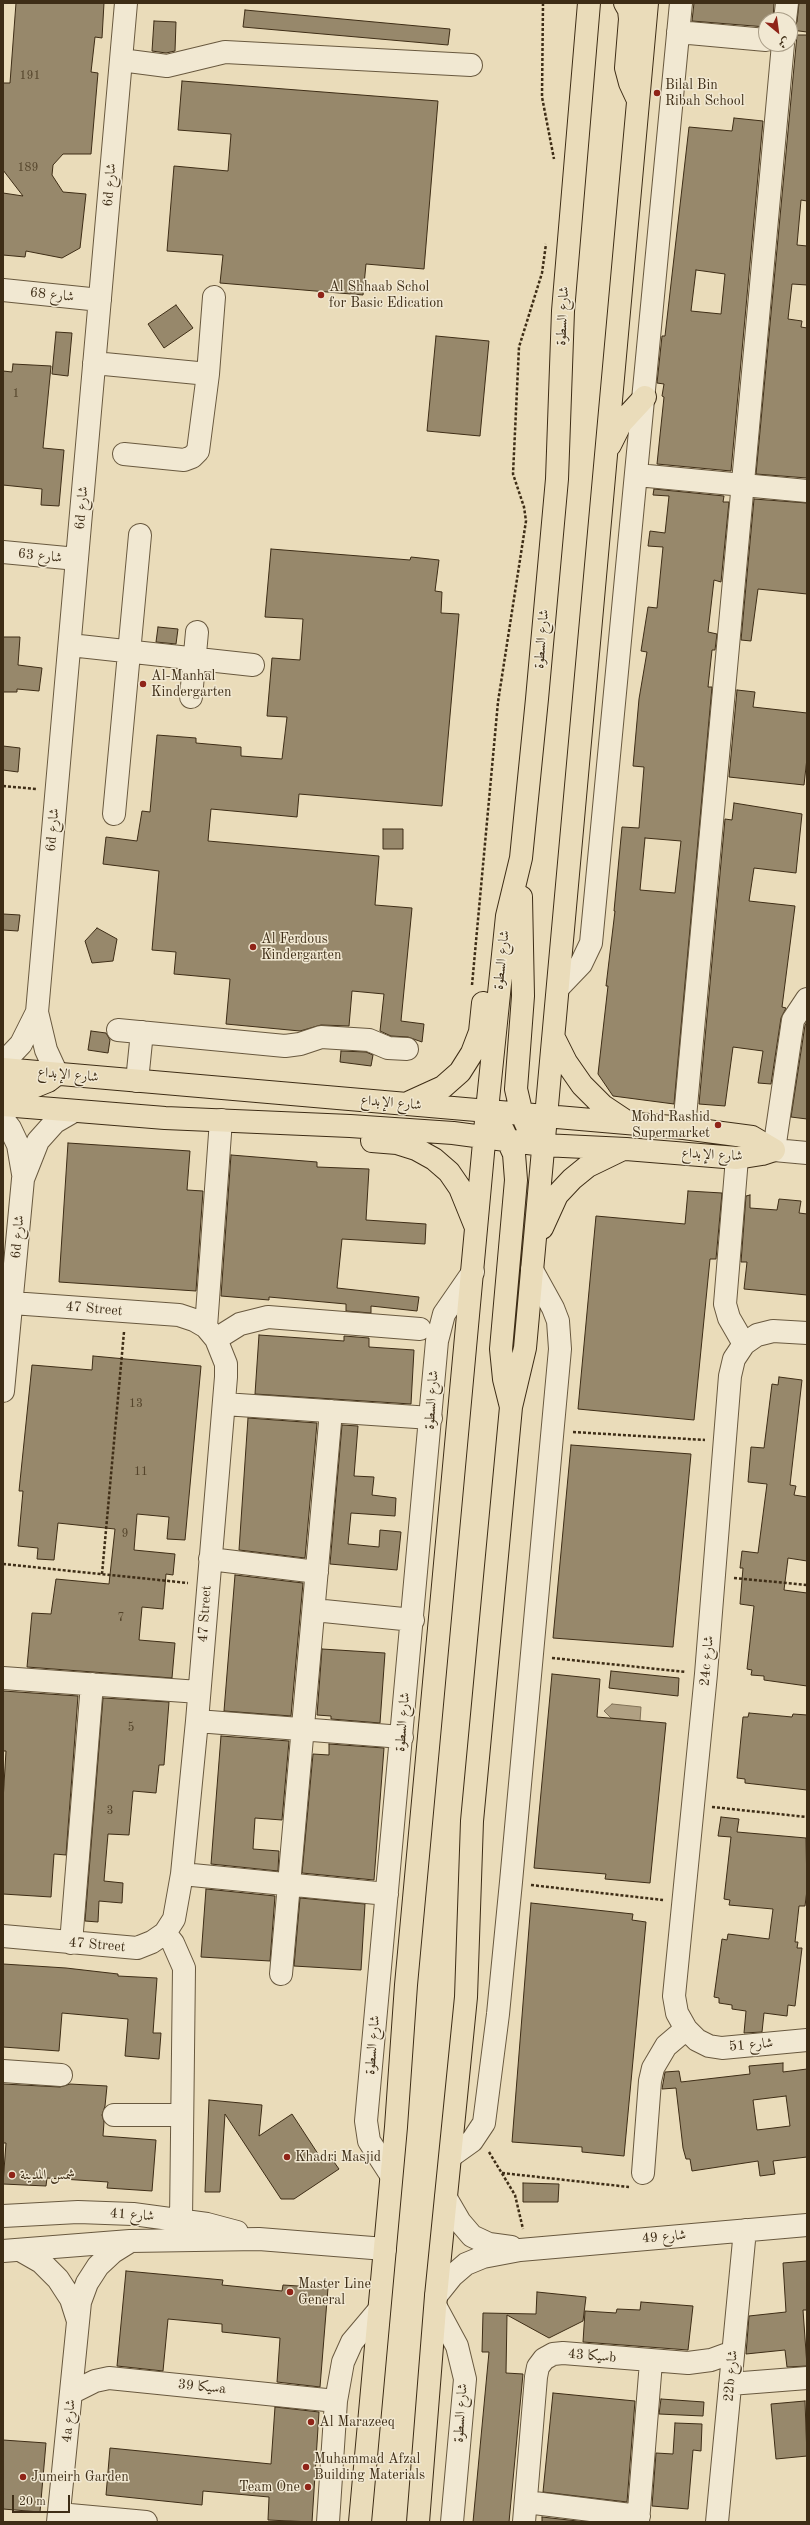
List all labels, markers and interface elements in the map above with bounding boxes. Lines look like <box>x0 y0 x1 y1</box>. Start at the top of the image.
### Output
north arrow <box>758 12 798 52</box>
text: ش <box>776 35 791 50</box>
house number: 191 <box>20 69 40 83</box>
place label: Bilal Bin Ribah School <box>665 77 744 110</box>
marker: Bilal Bin Ribah School <box>652 88 662 98</box>
house number: 189 <box>18 161 38 175</box>
street label: 6d شارع <box>100 163 120 207</box>
place label: Al Shhaab Schol for Basic Edication <box>329 279 444 312</box>
street label: شارع 68 <box>29 284 75 306</box>
street label: شارع السطوة <box>553 286 573 346</box>
marker: Al Shhaab Schol for Basic Edication <box>316 290 326 300</box>
house number: 1 <box>13 387 19 401</box>
street label: 6d شارع <box>72 486 92 530</box>
street label: شارع 63 <box>17 545 63 567</box>
street label: شارع السطوة <box>531 609 553 669</box>
place label: Al-Manhal Kindergarten <box>151 668 232 700</box>
marker: Al-Manhal Kindergarten <box>138 679 148 689</box>
street label: 6d شارع <box>43 808 63 852</box>
street label: شارع السطوة <box>491 930 513 990</box>
place label: Al Ferdous Kindergarten <box>261 931 342 964</box>
marker: Al Ferdous Kindergarten <box>248 942 258 952</box>
street label: شارع الإبداع <box>37 1064 99 1086</box>
street label: شارع الإبداع <box>360 1092 422 1114</box>
place label: Mohd Rashid Supermarket <box>631 1109 710 1142</box>
marker: Mohd Rashid Supermarket <box>713 1120 723 1130</box>
street label: شارع الإبداع <box>681 1145 743 1165</box>
street label: 6d شارع <box>8 1215 28 1259</box>
street label: 47 Street <box>65 1298 123 1320</box>
street label: شارع السطوة <box>422 1370 442 1430</box>
house number: 13 <box>129 1397 143 1411</box>
house number: 11 <box>134 1465 148 1479</box>
house number: 9 <box>122 1527 128 1541</box>
street label: 47 Street <box>195 1585 215 1643</box>
house number: 7 <box>118 1611 124 1625</box>
street label: 24c شارع <box>696 1635 718 1687</box>
street label: شارع السطوة <box>392 1692 414 1752</box>
house number: 5 <box>128 1721 134 1735</box>
house number: 3 <box>107 1804 113 1818</box>
street label: 47 Street <box>68 1934 126 1956</box>
street label: شارع السطوة <box>362 2015 384 2075</box>
street label: شارع 51 <box>728 2035 774 2055</box>
place label: Khadri Masjid <box>295 2149 381 2165</box>
marker: Khadri Masjid <box>282 2152 292 2162</box>
place label: شمس المدينة <box>20 2167 75 2183</box>
marker: شمس المدينة <box>7 2170 17 2180</box>
street label: شارع 41 <box>109 2205 155 2225</box>
street label: شارع 49 <box>641 2227 687 2247</box>
place label: Master Line General <box>298 2276 371 2308</box>
marker: Master Line General <box>285 2287 295 2297</box>
street label: سيكا 43b <box>567 2346 617 2366</box>
street label: 22b شارع <box>720 2350 742 2402</box>
street label: سيكا 39a <box>177 2376 227 2398</box>
street label: شارع السطوة <box>451 2383 471 2443</box>
street label: 4a شارع <box>58 2399 80 2443</box>
place label: Al Marazeeq <box>319 2414 395 2430</box>
marker: Al Marazeeq <box>306 2417 316 2427</box>
place label: Muhammad Afzal Building Materials <box>314 2451 425 2484</box>
marker: Muhammad Afzal Building Materials <box>301 2462 311 2472</box>
place label: Jumeirh Garden <box>31 2469 129 2485</box>
marker: Jumeirh Garden <box>18 2472 28 2482</box>
place label: Team One <box>239 2479 300 2495</box>
marker: Team One <box>303 2482 313 2492</box>
scale bar <box>14 2487 72 2513</box>
text: 20 m <box>19 2496 46 2508</box>

